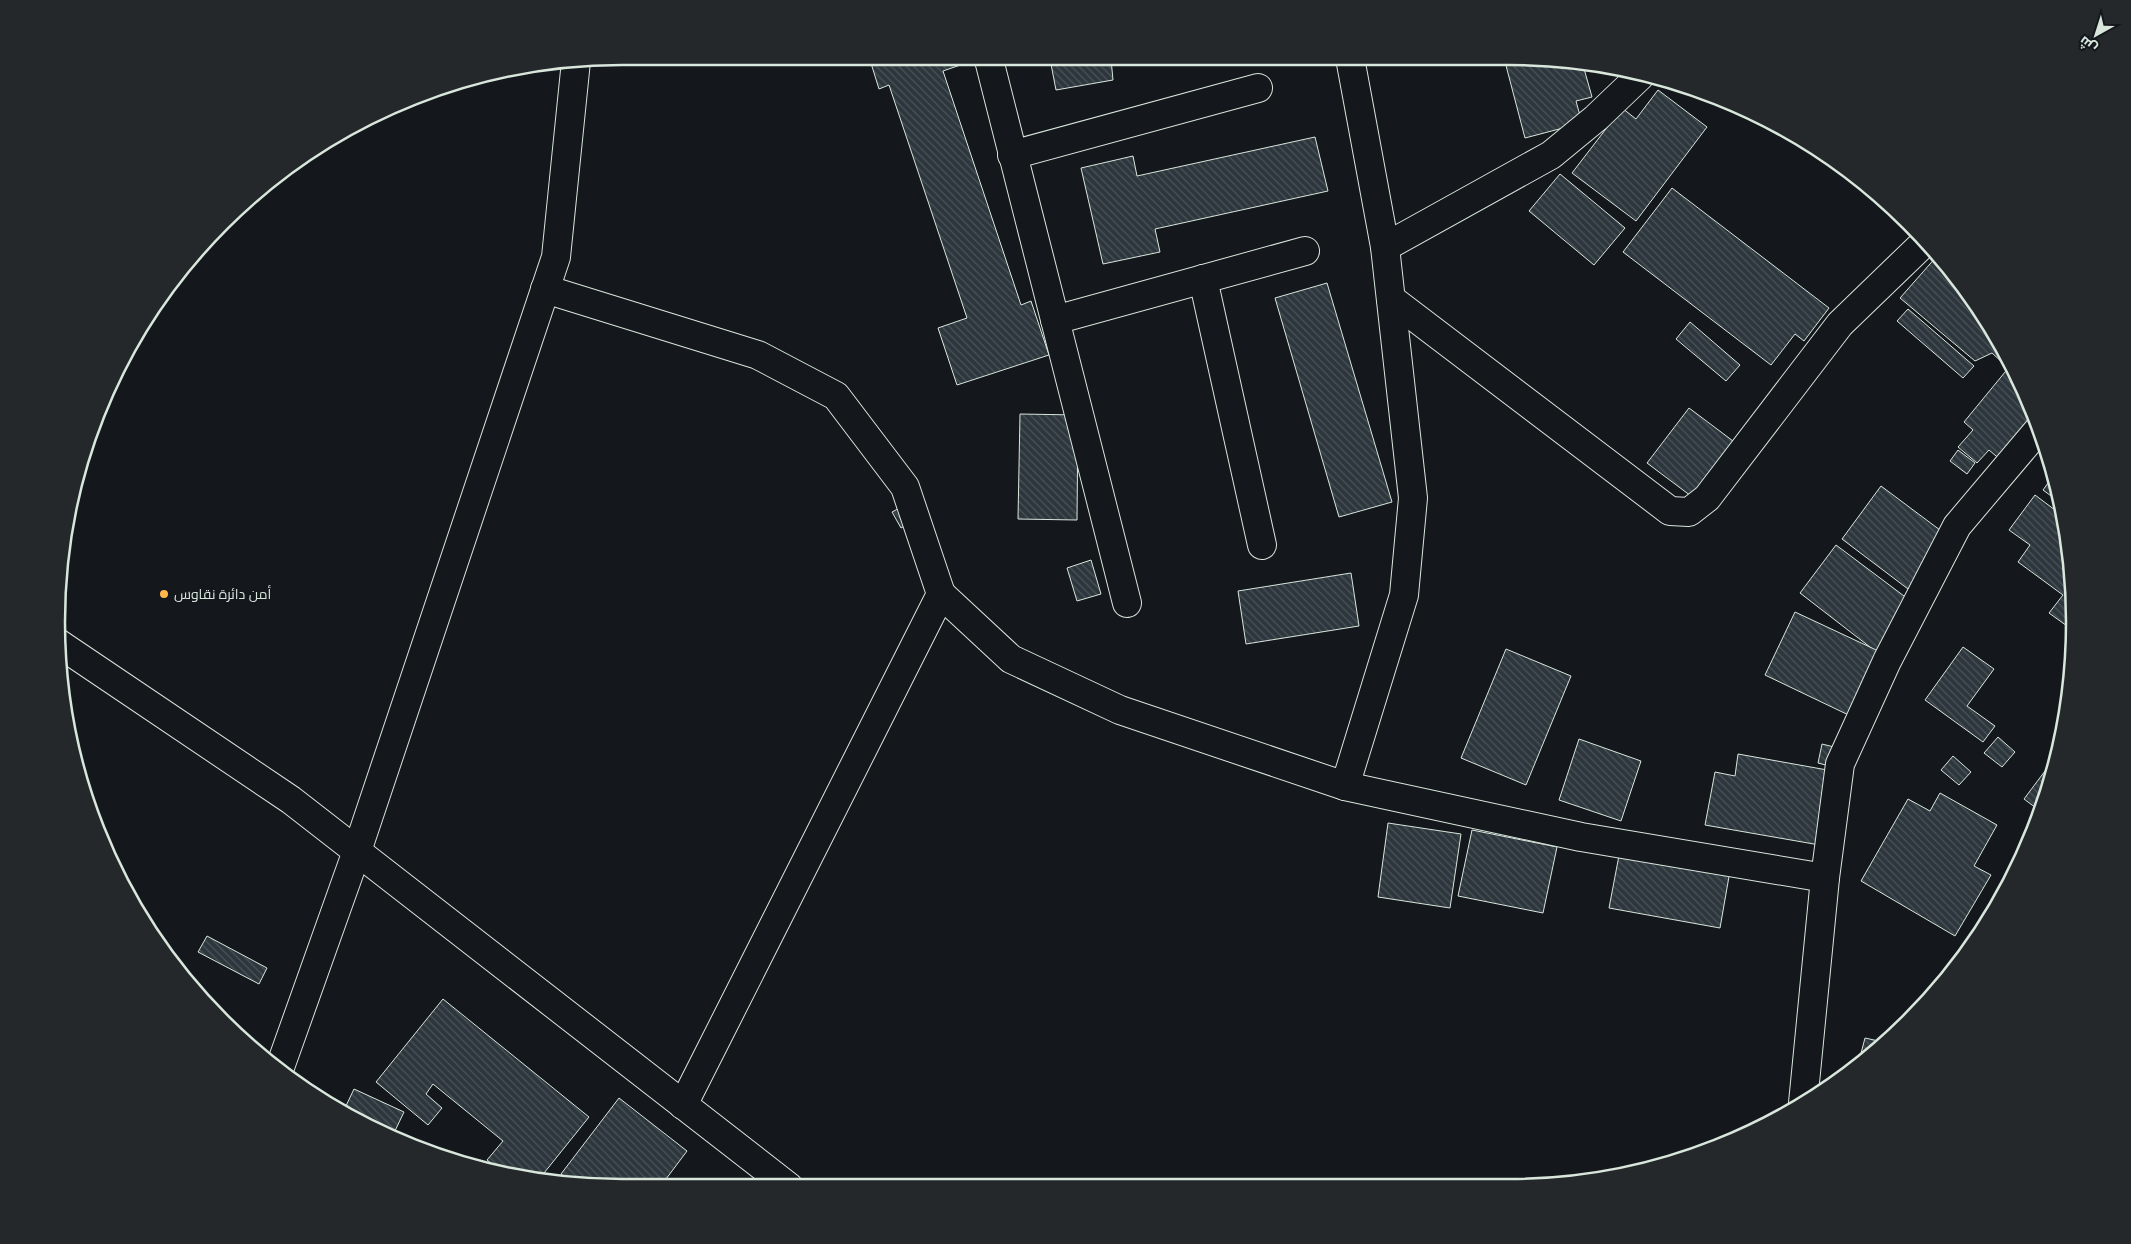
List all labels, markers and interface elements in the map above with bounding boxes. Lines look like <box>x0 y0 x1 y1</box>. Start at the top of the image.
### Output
north arrow <box>2071 10 2121 60</box>
text: ش <box>2076 32 2100 57</box>
place label: أمن دائرة نقاوس <box>174 585 271 603</box>
marker: أمن دائرة نقاوس <box>158 588 170 600</box>

